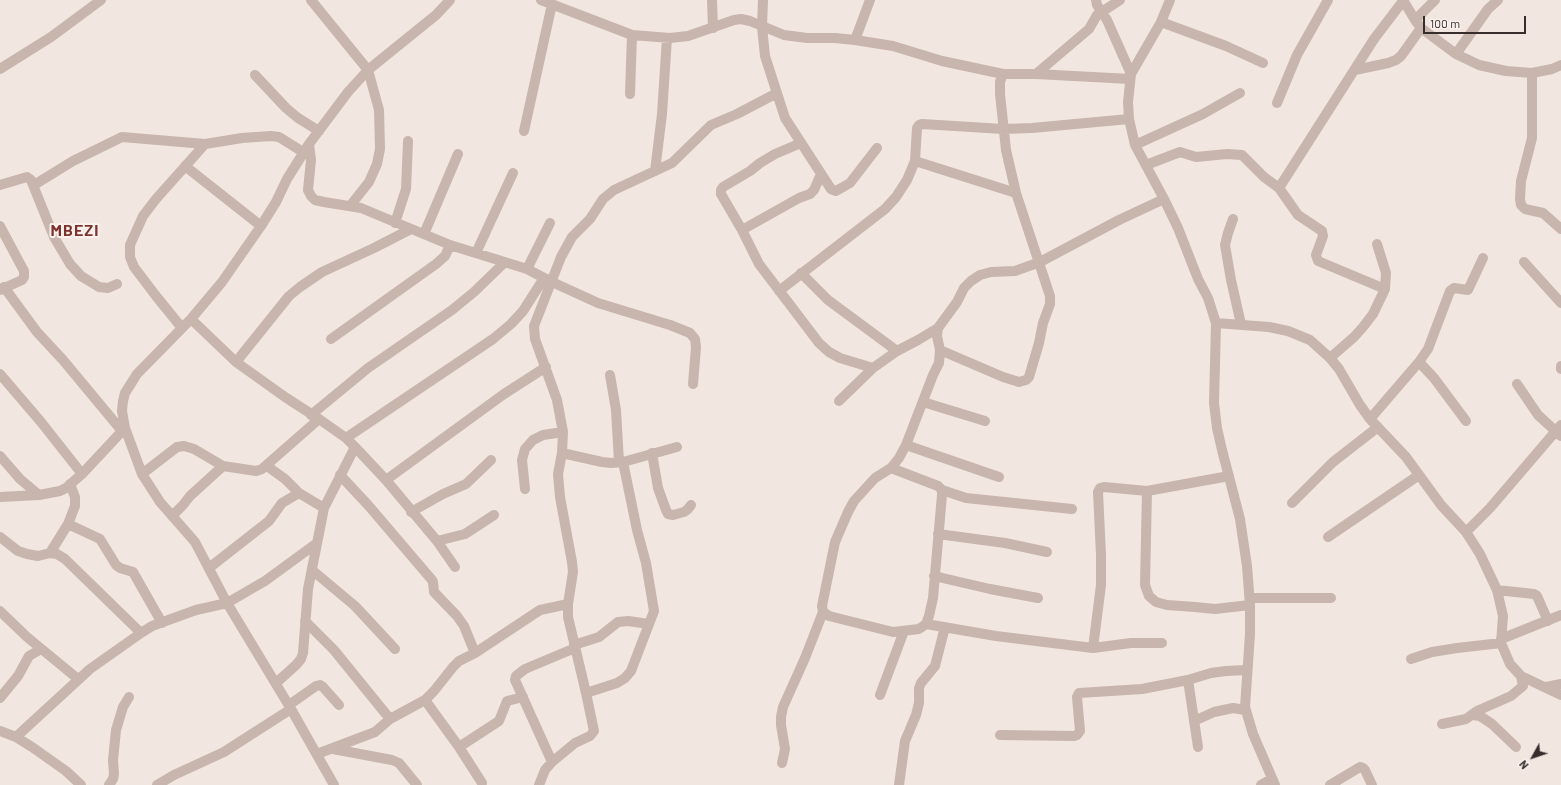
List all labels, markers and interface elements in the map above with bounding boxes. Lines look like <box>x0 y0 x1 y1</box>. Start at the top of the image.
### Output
scale bar <box>1425 8 1528 34</box>
text: 100 m <box>1430 16 1460 30</box>
district label: MBEZI <box>51 221 99 241</box>
north arrow <box>1513 737 1553 777</box>
text: N <box>1516 758 1531 772</box>

